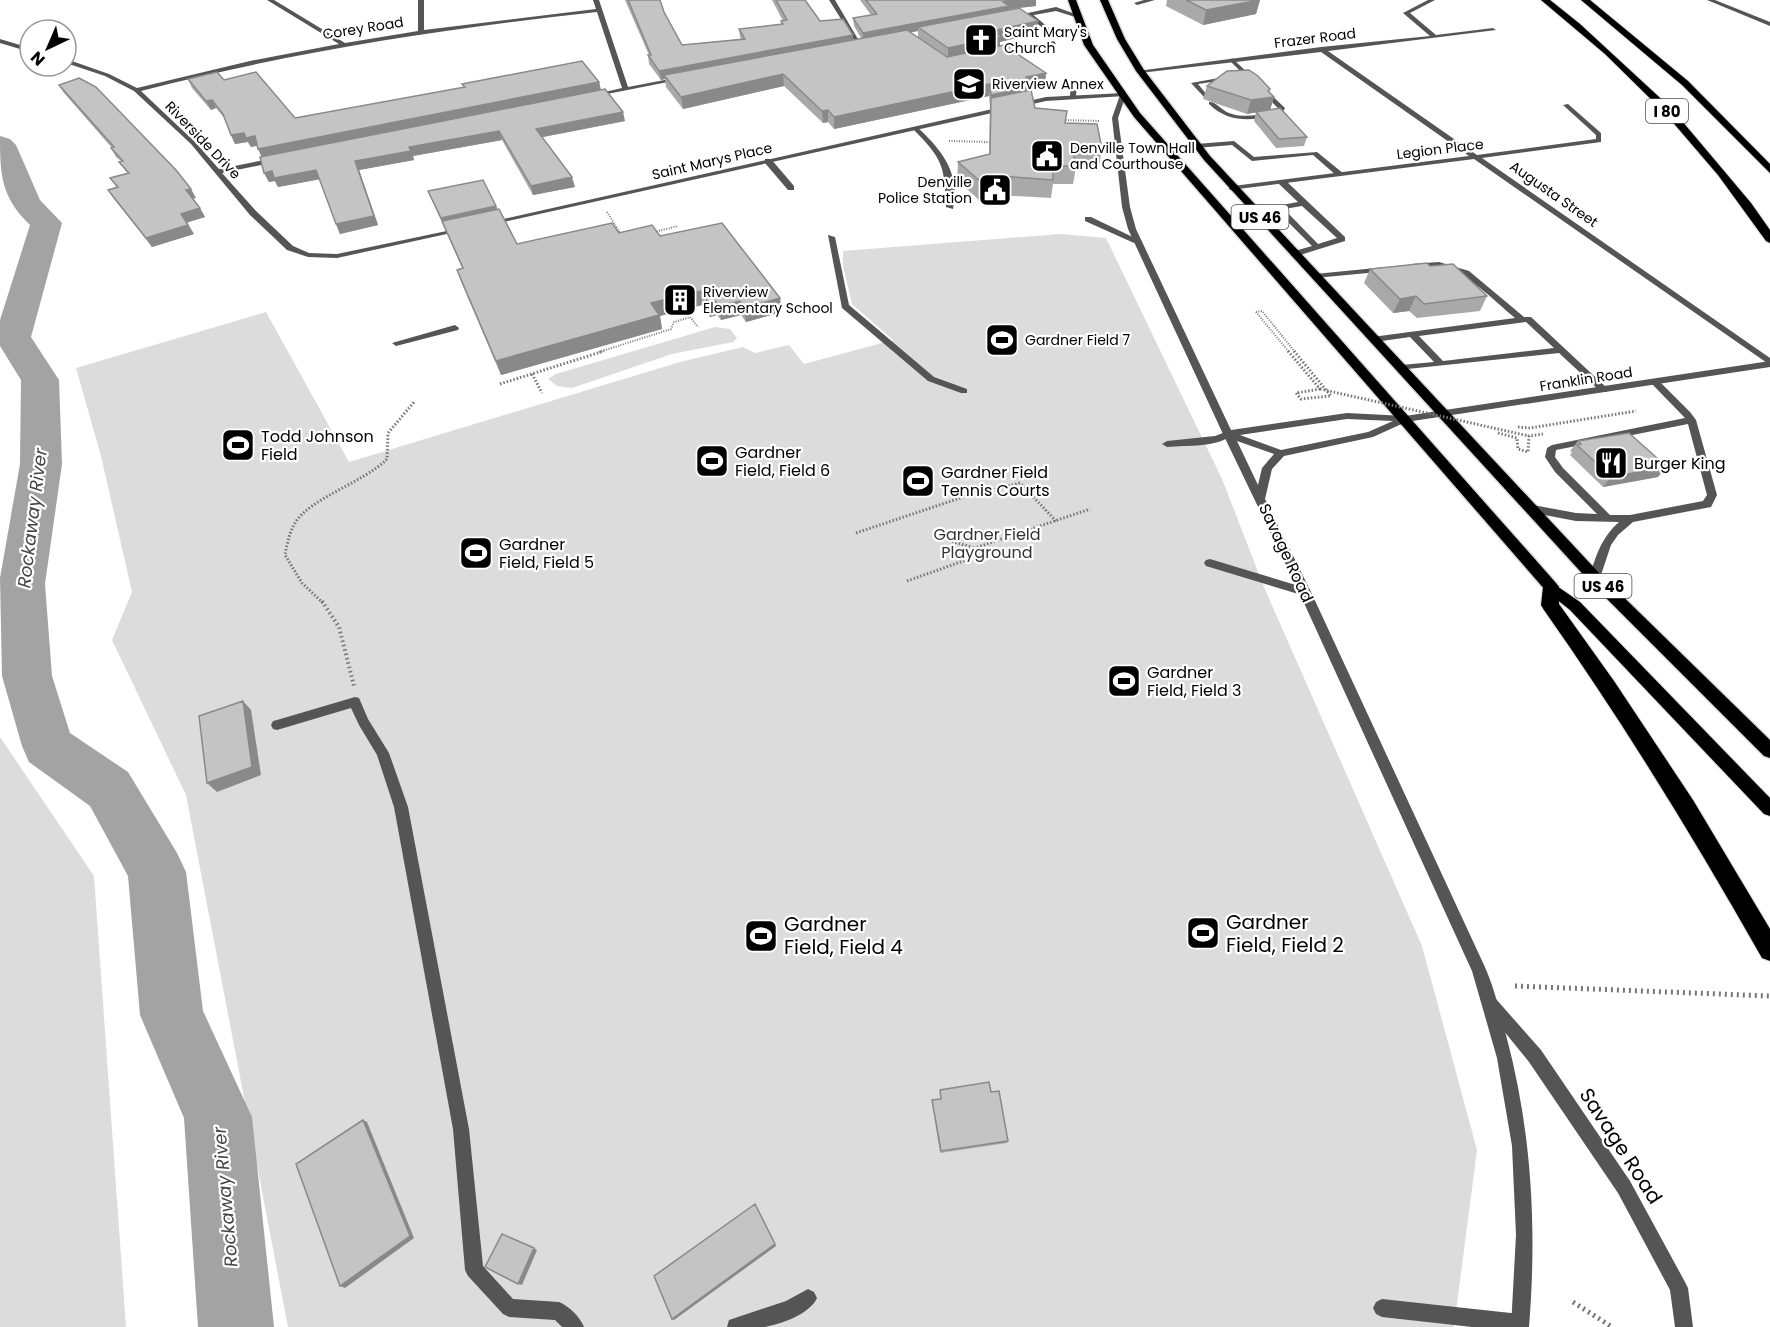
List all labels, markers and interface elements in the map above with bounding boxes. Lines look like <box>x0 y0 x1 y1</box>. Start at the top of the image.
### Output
street label: Corey Road <box>321 12 405 44</box>
north arrow <box>18 18 78 78</box>
church icon: Saint Mary's Church <box>963 22 999 58</box>
place label: Saint Mary's Church <box>1004 22 1087 58</box>
street label: Frazer Road <box>1273 23 1357 53</box>
text: N <box>26 46 50 71</box>
school or university icon: Riverview Annex <box>951 66 987 102</box>
place label: Riverview Annex <box>992 74 1104 94</box>
street label: Riverside Drive <box>161 97 246 184</box>
road number: I 80 <box>1646 99 1688 123</box>
street label: Legion Place <box>1395 134 1485 164</box>
street label: Saint Marys Place <box>650 137 774 185</box>
public building icon: Denville Town Hall and Courthouse <box>1029 138 1065 174</box>
place label: Denville Town Hall and Courthouse <box>1070 138 1195 174</box>
street label: Augusta Street <box>1506 156 1602 232</box>
place label: Denville Police Station <box>878 172 972 208</box>
public building icon: Denville Police Station <box>977 172 1013 208</box>
road number: US 46 <box>1232 205 1288 229</box>
building icon: Riverview Elementary School <box>662 282 698 318</box>
place label: Riverview Elementary School <box>703 282 833 318</box>
sports icon: Gardner Field 7 <box>984 322 1020 358</box>
place label: Gardner Field 7 <box>1025 330 1130 350</box>
street label: Franklin Road <box>1538 362 1634 396</box>
place label: Todd Johnson Field <box>261 425 374 466</box>
sports icon: Todd Johnson Field <box>220 427 256 463</box>
place label: Gardner Field, Field 6 <box>735 441 830 482</box>
sports icon: Gardner Field, Field 6 <box>694 443 730 479</box>
water label: Rockaway River <box>11 445 53 589</box>
restaurant icon: Burger King <box>1593 445 1629 481</box>
place label: Burger King <box>1634 452 1726 475</box>
place label: Gardner Field Tennis Courts <box>941 461 1050 502</box>
sports icon: Gardner Field Tennis Courts <box>900 463 936 499</box>
street label: Savage Road <box>1253 500 1319 606</box>
park label: Gardner Field Playground <box>933 523 1041 564</box>
place label: Gardner Field, Field 5 <box>499 533 594 574</box>
sports icon: Gardner Field, Field 5 <box>458 535 494 571</box>
road number: US 46 <box>1574 574 1632 598</box>
place label: Gardner Field, Field 3 <box>1147 661 1241 702</box>
sports icon: Gardner Field, Field 3 <box>1106 663 1142 699</box>
place label: Gardner Field, Field 2 <box>1226 908 1344 959</box>
place label: Gardner Field, Field 4 <box>784 910 903 961</box>
sports icon: Gardner Field, Field 2 <box>1185 915 1221 951</box>
sports icon: Gardner Field, Field 4 <box>743 918 779 954</box>
street label: Savage Road <box>1573 1082 1669 1210</box>
water label: Rockaway River <box>206 1125 244 1268</box>

